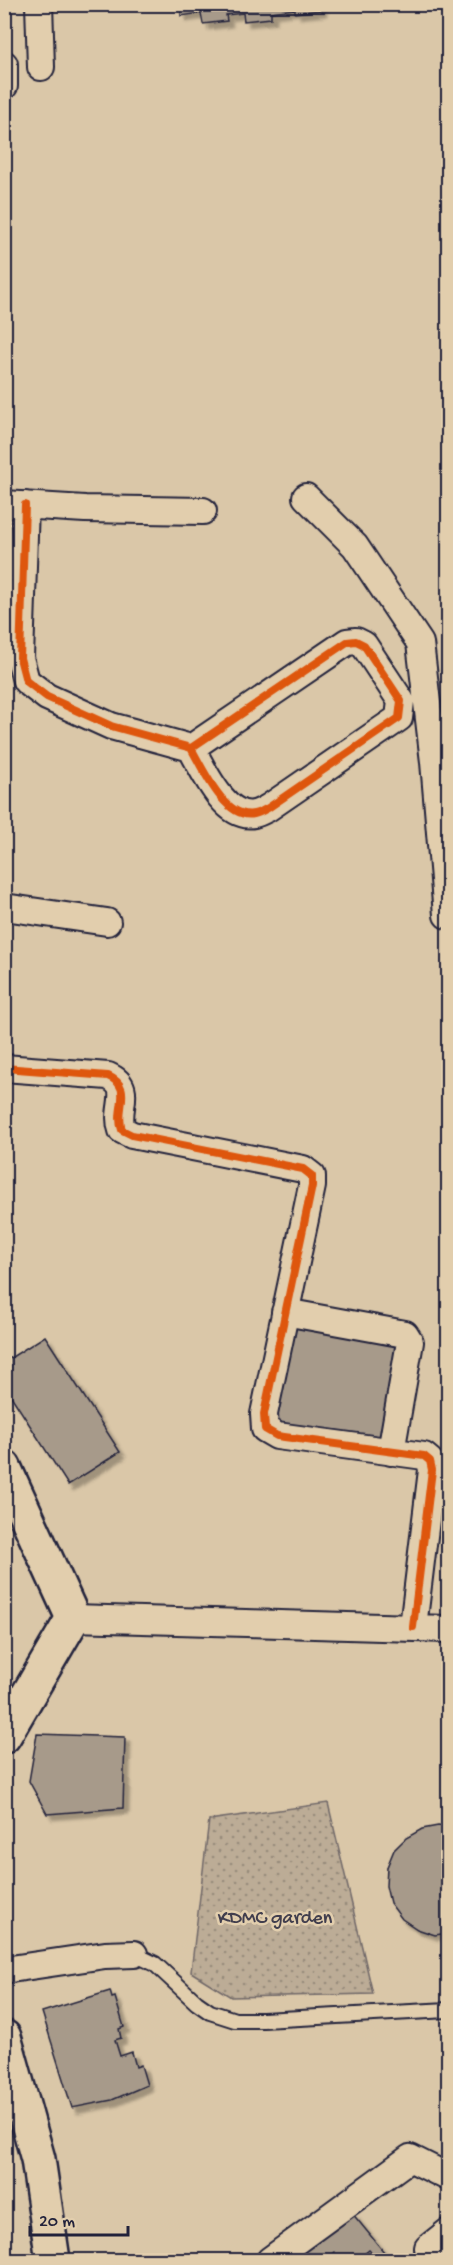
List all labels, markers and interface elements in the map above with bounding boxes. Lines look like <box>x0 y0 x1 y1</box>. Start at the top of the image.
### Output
park label: KDMC garden <box>218 1908 333 1931</box>
scale bar <box>30 2199 128 2237</box>
text: 20 m <box>39 2212 75 2233</box>

